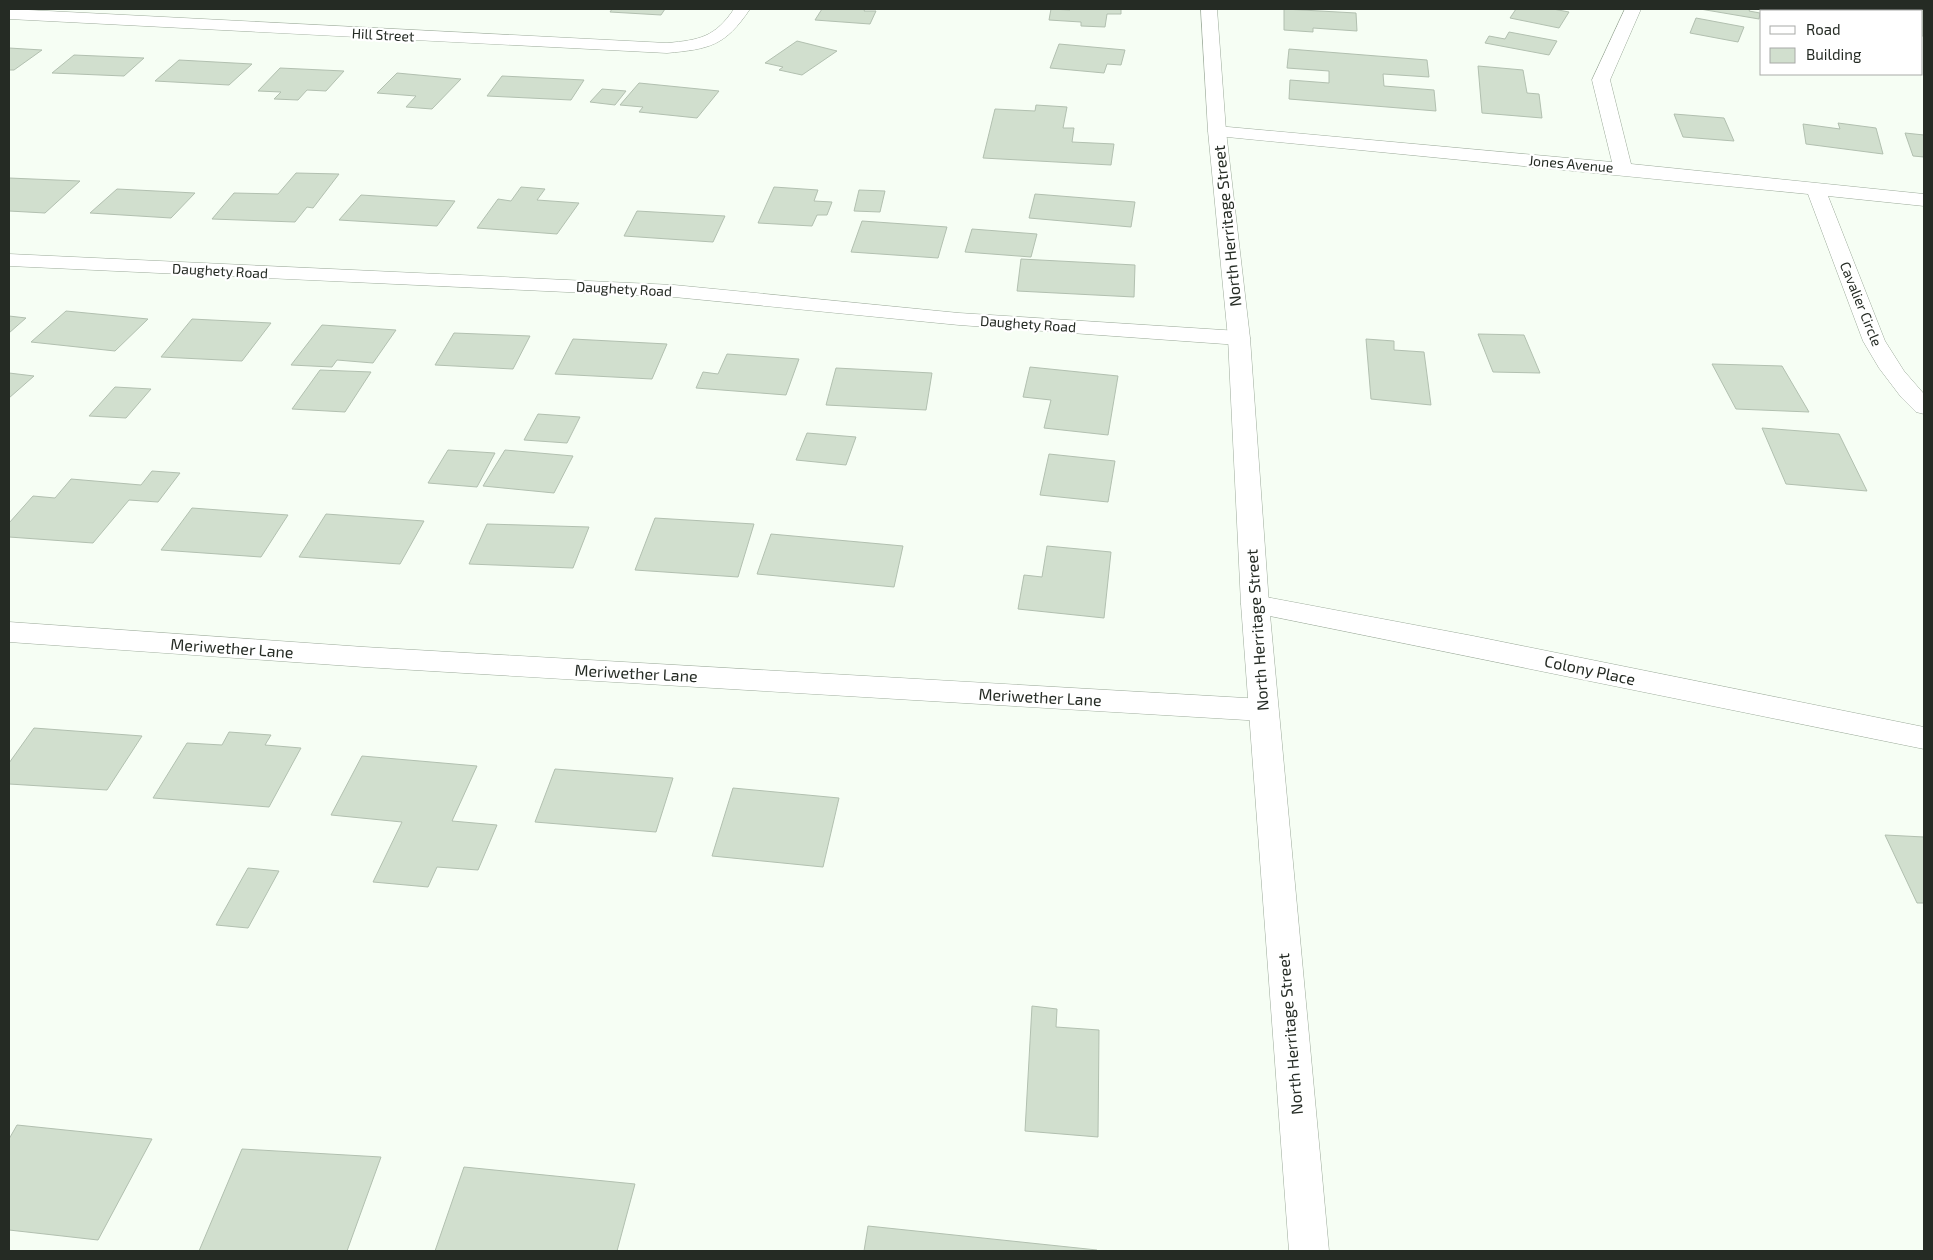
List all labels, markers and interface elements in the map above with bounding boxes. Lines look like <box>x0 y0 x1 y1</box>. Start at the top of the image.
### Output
legend <box>1760 10 1923 75</box>
text: Road <box>1806 20 1841 38</box>
street label: Hill Street <box>351 24 415 45</box>
text: Building <box>1806 45 1862 63</box>
street label: North Herritage Street <box>1209 144 1244 308</box>
street label: Jones Avenue <box>1528 151 1614 176</box>
street label: Daughety Road <box>172 259 269 282</box>
street label: Cavalier Circle <box>1837 259 1886 349</box>
street label: Daughety Road <box>576 277 673 300</box>
street label: Daughety Road <box>979 312 1077 335</box>
street label: North Herritage Street <box>1241 548 1272 712</box>
street label: Meriwether Lane <box>170 634 294 661</box>
street label: Colony Place <box>1543 651 1637 688</box>
street label: Meriwether Lane <box>574 660 698 685</box>
street label: Meriwether Lane <box>978 684 1102 709</box>
street label: North Herritage Street <box>1273 952 1306 1116</box>

